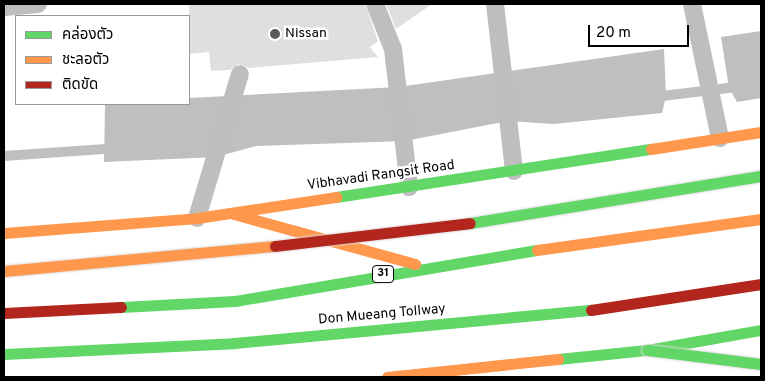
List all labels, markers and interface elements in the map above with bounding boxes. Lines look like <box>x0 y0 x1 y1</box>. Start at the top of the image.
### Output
legend <box>15 15 190 105</box>
scale bar <box>590 15 691 47</box>
text: 20 m <box>596 24 631 43</box>
text: คล่องตัว <box>62 26 113 45</box>
place label: Nissan <box>285 26 327 42</box>
marker: Nissan <box>269 28 281 40</box>
text: ชะลอตัว <box>62 51 109 70</box>
text: ติดขัด <box>62 76 98 95</box>
street label: Vibhavadi Rangsit Road <box>306 157 456 195</box>
road number: 31 <box>372 264 394 284</box>
street label: Don Mueang Tollway <box>317 301 447 329</box>

